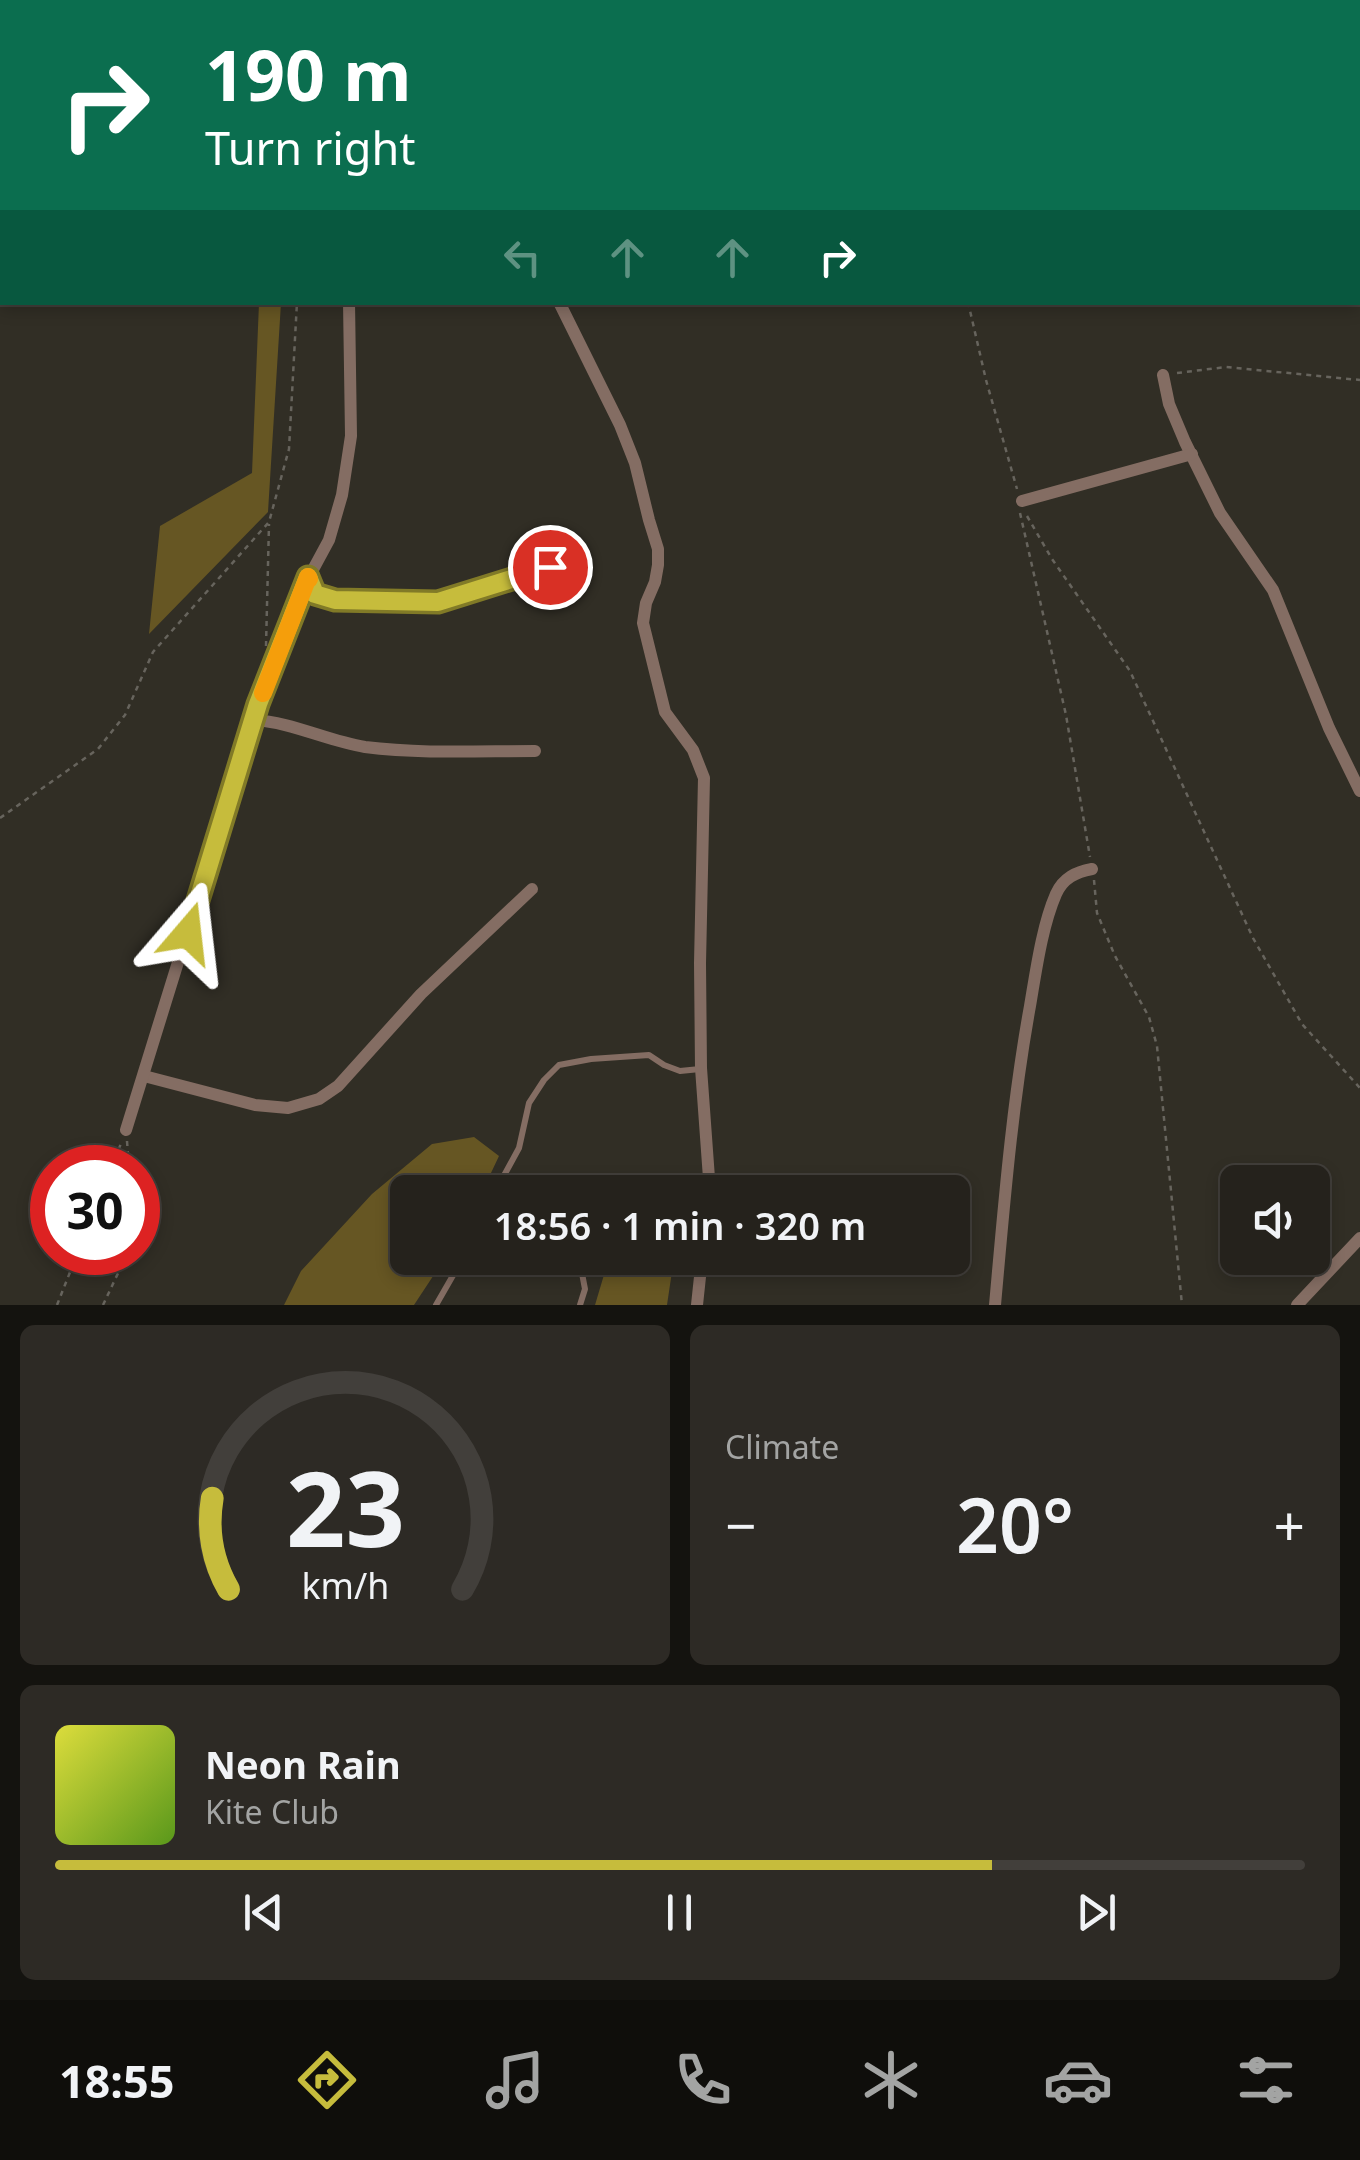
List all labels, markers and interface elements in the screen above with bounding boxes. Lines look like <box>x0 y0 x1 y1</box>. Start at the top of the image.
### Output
text: 190 m <box>205 26 412 122</box>
icon: right <box>40 40 170 170</box>
text: Turn right <box>205 117 416 178</box>
icon: left <box>495 230 550 285</box>
icon: ahead <box>600 230 655 285</box>
icon: ahead <box>705 230 760 285</box>
icon: right <box>810 230 865 285</box>
pin <box>508 525 593 610</box>
icon: arrive <box>523 540 578 595</box>
position arrow <box>136 881 240 985</box>
speed limit sign: 30 <box>30 1145 160 1275</box>
map controls <box>1220 1165 1330 1275</box>
button: sound <box>1220 1165 1330 1275</box>
text: 18:56 · 1 min · 320 m <box>494 1199 866 1251</box>
text: Climate <box>725 1425 839 1468</box>
text: 23 <box>286 1436 404 1577</box>
text: 20° <box>956 1473 1074 1575</box>
text: − <box>725 1487 756 1562</box>
text: + <box>1274 1487 1305 1562</box>
text: km/h <box>301 1561 389 1609</box>
text: Neon Rain <box>205 1738 401 1790</box>
text: Kite Club <box>205 1790 339 1833</box>
icon: previous <box>236 1885 291 1940</box>
icon: pause <box>652 1885 707 1940</box>
icon: next <box>1069 1885 1124 1940</box>
icon: directions <box>292 2045 362 2115</box>
icon: music <box>480 2045 550 2115</box>
icon: phone <box>668 2045 738 2115</box>
icon: climate <box>856 2045 926 2115</box>
icon: car <box>1043 2045 1113 2115</box>
icon: filters <box>1231 2045 1301 2115</box>
text: 18:55 <box>59 2050 174 2111</box>

